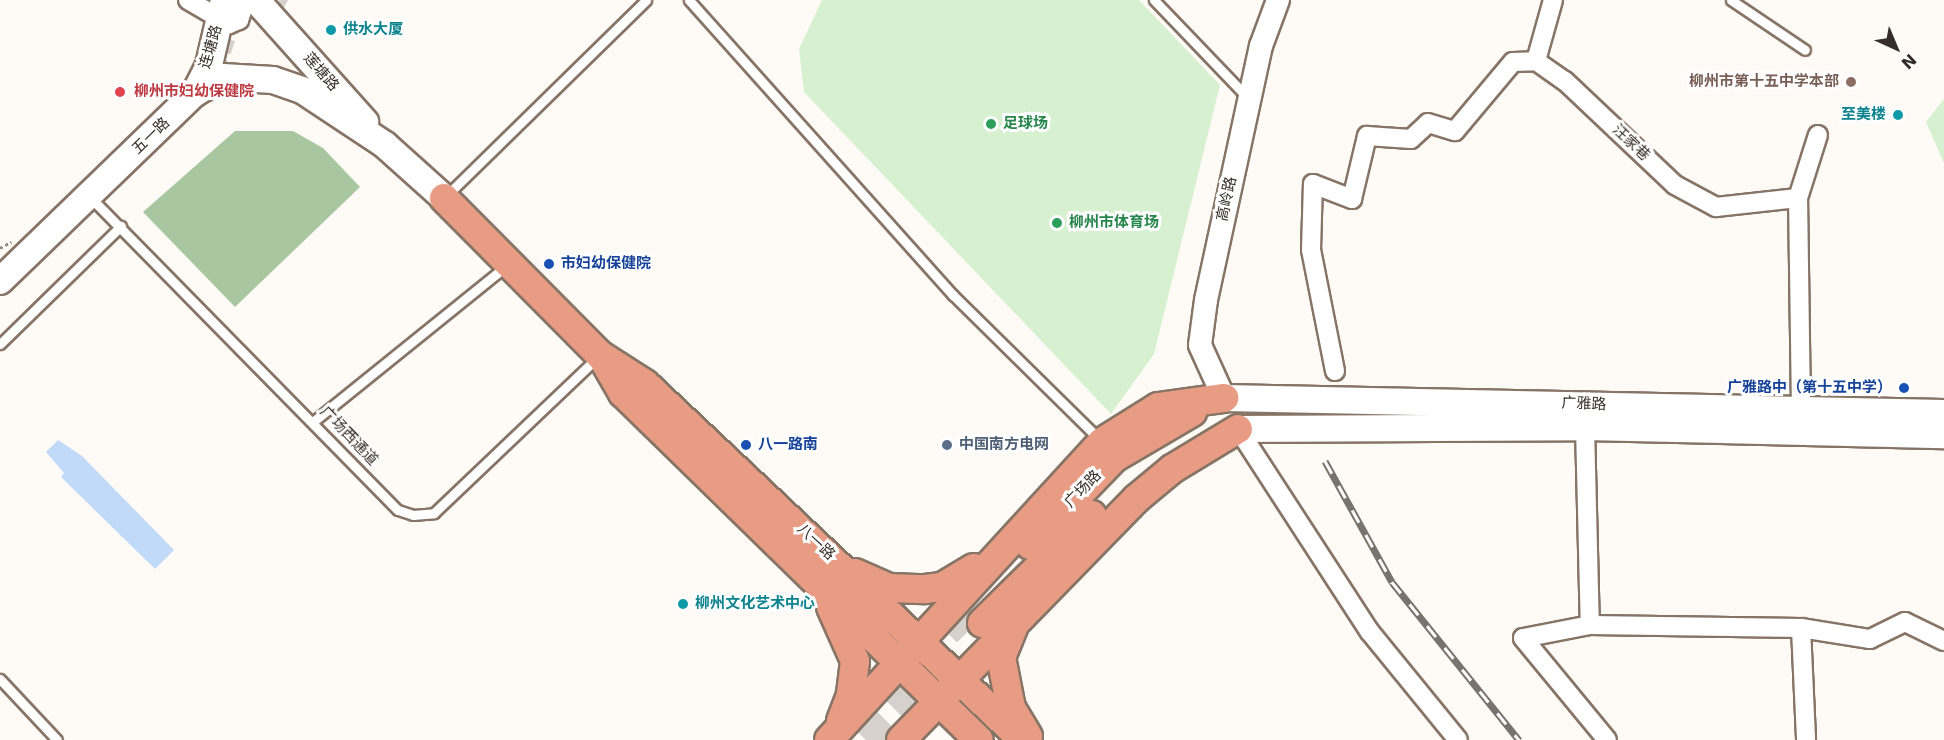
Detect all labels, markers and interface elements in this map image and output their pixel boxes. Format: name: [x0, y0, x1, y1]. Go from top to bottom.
north arrow: [1866, 18, 1926, 78]
place label: 供水大厦: [343, 21, 403, 39]
street label: 连塘路: [196, 23, 226, 71]
marker: 供水大厦: [324, 23, 338, 37]
street label: 莲塘路: [299, 49, 343, 95]
text: N: [1897, 50, 1920, 73]
place label: 柳州市第十五中学本部: [1689, 73, 1839, 91]
marker: 柳州市第十五中学本部: [1844, 75, 1858, 89]
marker: 柳州市妇幼保健院: [111, 83, 129, 101]
place label: 柳州市妇幼保健院: [134, 83, 254, 101]
place label: 至美楼: [1841, 106, 1886, 124]
marker: 至美楼: [1891, 108, 1905, 122]
street label: 五一路: [129, 114, 173, 158]
place label: 足球场: [1003, 115, 1048, 133]
marker: 足球场: [984, 117, 998, 131]
street label: 汪家巷: [1608, 121, 1654, 165]
street label: 高岭路: [1214, 175, 1240, 223]
place label: 柳州市体育场: [1069, 214, 1159, 232]
marker: 柳州市体育场: [1050, 216, 1064, 230]
place label: 市妇幼保健院: [561, 255, 651, 273]
marker: 市妇幼保健院: [542, 257, 556, 271]
place label: 广雅路中（第十五中学）: [1727, 379, 1892, 397]
marker: 广雅路中（第十五中学）: [1897, 381, 1911, 395]
street label: 广雅路: [1561, 394, 1607, 414]
street label: 广场西通道: [316, 403, 382, 469]
place label: 八一路南: [758, 436, 818, 454]
place label: 中国南方电网: [959, 436, 1049, 454]
marker: 八一路南: [739, 438, 753, 452]
marker: 中国南方电网: [940, 438, 954, 452]
street label: 广场路: [1061, 467, 1105, 511]
street label: 八一路: [793, 520, 839, 564]
place label: 柳州文化艺术中心: [695, 595, 815, 613]
marker: 柳州文化艺术中心: [676, 597, 690, 611]

